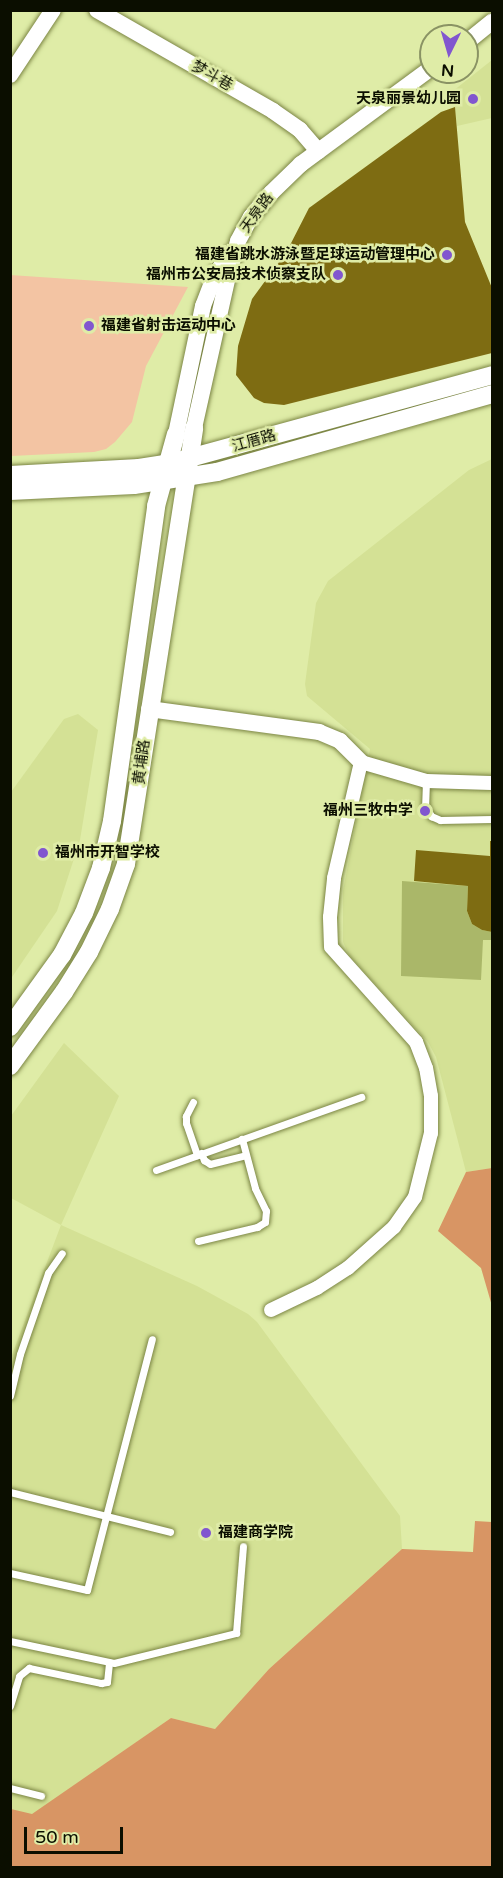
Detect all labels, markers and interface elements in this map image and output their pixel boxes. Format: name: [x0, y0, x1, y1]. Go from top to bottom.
north arrow: [419, 24, 479, 84]
street label: 梦斗巷: [188, 57, 236, 95]
text: N: [440, 59, 455, 80]
place label: 天泉丽景幼儿园: [356, 90, 461, 108]
marker: 天泉丽景幼儿园: [466, 92, 480, 106]
street label: 天泉路: [236, 190, 278, 236]
place label: 福建省跳水游泳暨足球运动管理中心: [195, 246, 435, 264]
marker: 福建省跳水游泳暨足球运动管理中心: [440, 248, 454, 262]
place label: 福州市公安局技术侦察支队: [146, 266, 326, 284]
marker: 福州市公安局技术侦察支队: [331, 268, 345, 282]
place label: 福建省射击运动中心: [101, 317, 236, 335]
marker: 福建省射击运动中心: [82, 319, 96, 333]
street label: 江厝路: [230, 426, 278, 456]
street label: 黄埔路: [130, 739, 154, 785]
place label: 福州三牧中学: [323, 802, 413, 820]
marker: 福州三牧中学: [418, 804, 432, 818]
place label: 福州市开智学校: [55, 844, 160, 862]
marker: 福州市开智学校: [36, 846, 50, 860]
place label: 福建商学院: [218, 1524, 293, 1542]
marker: 福建商学院: [199, 1526, 213, 1540]
scale bar: [27, 1815, 126, 1853]
text: 50 m: [35, 1826, 79, 1848]

